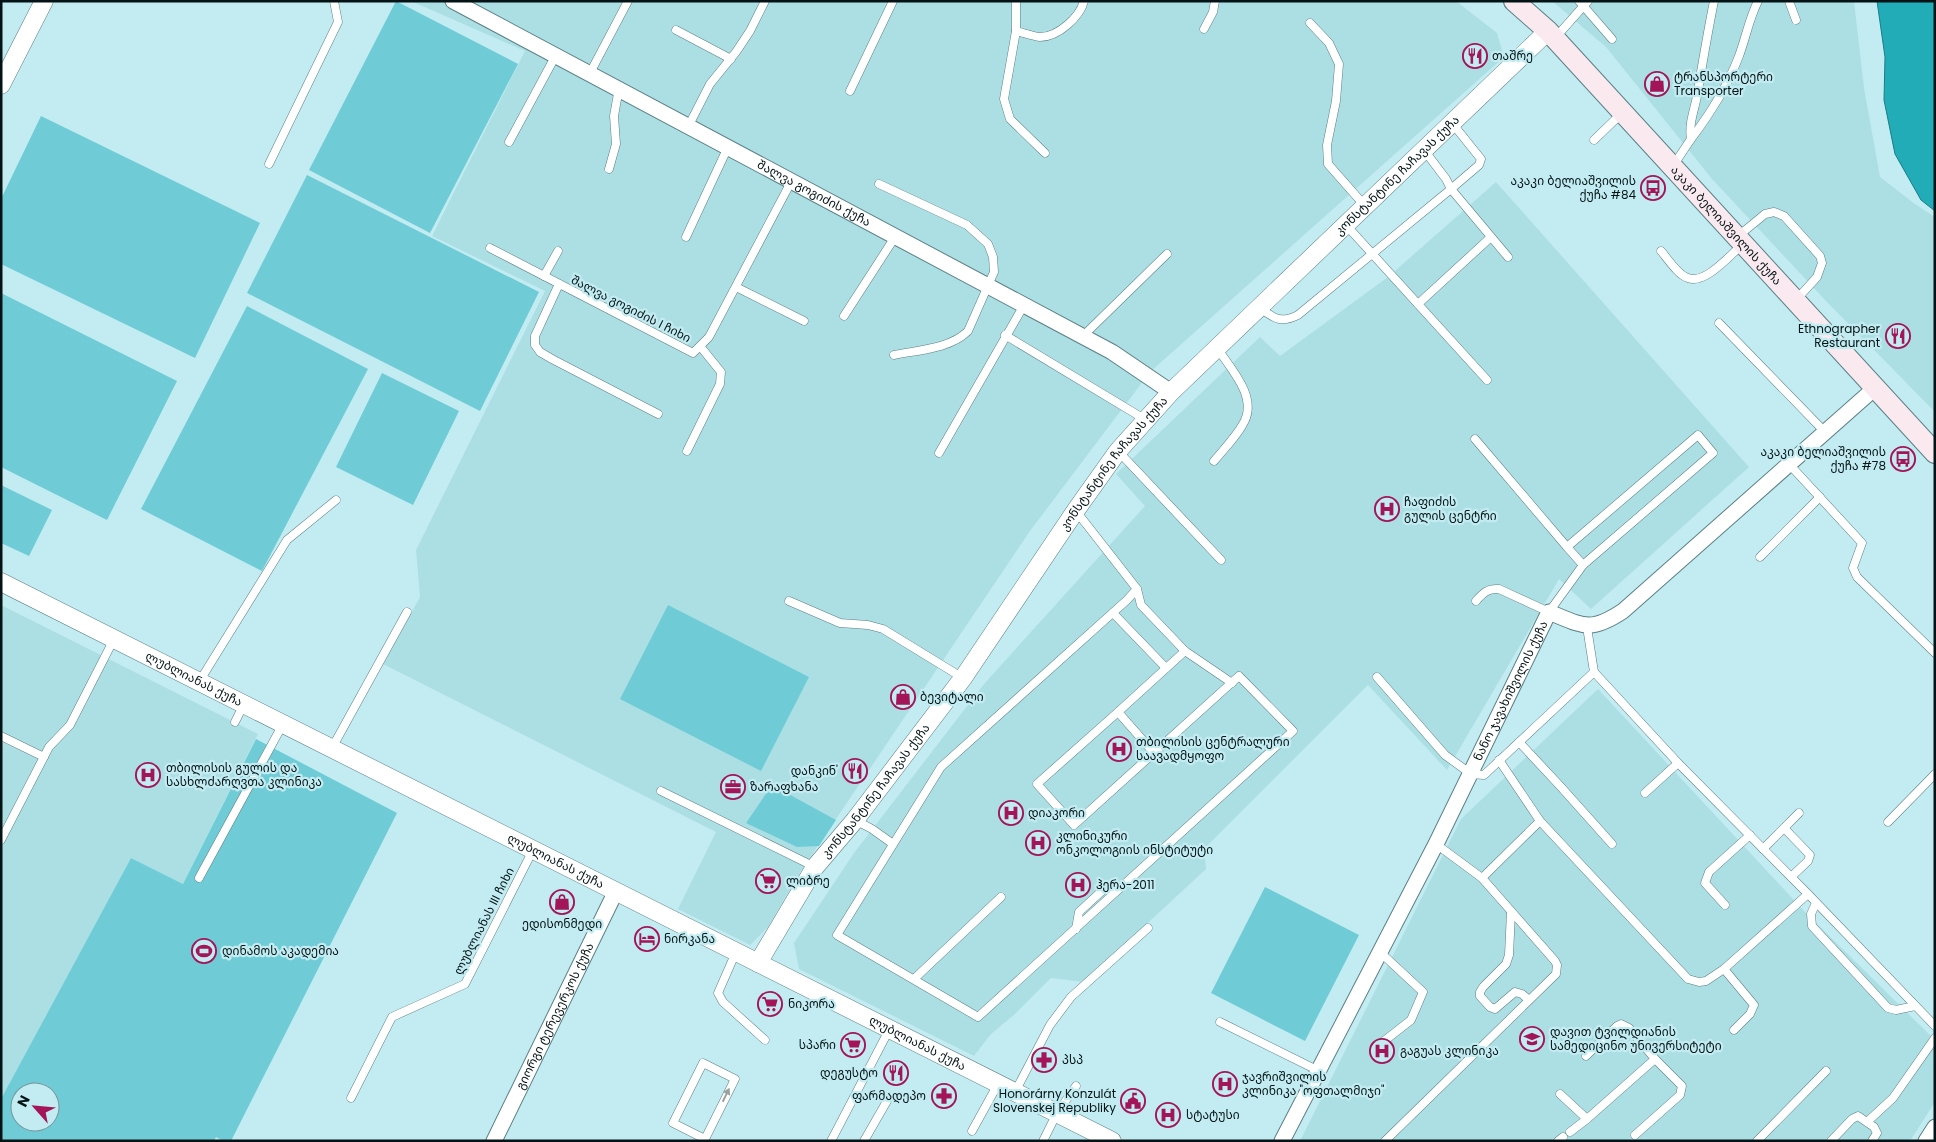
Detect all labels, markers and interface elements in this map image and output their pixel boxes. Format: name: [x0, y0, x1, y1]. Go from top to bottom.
restaurant icon: თაშრე: [1462, 43, 1488, 69]
place label: თაშრე: [1492, 47, 1533, 64]
place label: ტრანსპორტერი Transporter: [1674, 68, 1773, 99]
shop icon: ტრანსპორტერი Transporter: [1644, 71, 1670, 97]
street label: კონსტანტინე ჩაჩავას ქუჩა: [1331, 111, 1463, 239]
street label: შალვა გოგიძის ქუჩა: [754, 156, 874, 230]
street label: აკაკი ბელიაშვილის ქუჩა: [1667, 161, 1786, 289]
place label: აკაკი ბელიაშვილის ქუჩა #84: [1510, 172, 1636, 203]
bus stop icon: აკაკი ბელიაშვილის ქუჩა #84: [1640, 175, 1666, 201]
street label: შალვა გოგიძის I ჩიხი: [568, 271, 694, 346]
place label: Ethnographer Restaurant: [1798, 320, 1881, 351]
restaurant icon: Ethnographer Restaurant: [1885, 323, 1911, 349]
street label: კონსტანტინე ჩაჩავას ქუჩა: [1055, 392, 1171, 534]
place label: აკაკი ბელიაშვილის ქუჩა #78: [1760, 443, 1886, 474]
bus stop icon: აკაკი ბელიაშვილის ქუჩა #78: [1890, 446, 1916, 472]
place label: ჩაფიძის გულის ცენტრი: [1404, 493, 1497, 524]
hospital icon: ჩაფიძის გულის ცენტრი: [1374, 496, 1400, 522]
street label: ნანო ჯავახიშვილის ქუჩა: [1469, 618, 1552, 763]
street label: ლუბლიანას ქუჩა: [143, 647, 246, 710]
shop icon: ბევიტალი: [890, 684, 916, 710]
place label: ბევიტალი: [920, 688, 984, 705]
street label: კონსტანტინე ჩაჩავას ქუჩა: [817, 720, 933, 862]
place label: თბილისის ცენტრალური საავადმყოფო: [1136, 733, 1290, 764]
hospital icon: თბილისის ცენტრალური საავადმყოფო: [1106, 736, 1132, 762]
restaurant icon: დანკინ': [842, 758, 868, 784]
place label: თბილისის გულის და სასხლძარღვთა კლინიკა: [166, 759, 322, 790]
hospital icon: თბილისის გულის და სასხლძარღვთა კლინიკა: [135, 762, 161, 788]
place label: დანკინ': [791, 762, 838, 779]
office icon: ზარაფხანა: [720, 774, 746, 800]
place label: ზარაფხანა: [750, 778, 818, 795]
hospital icon: დიაკორი: [998, 800, 1024, 826]
place label: დიაკორი: [1028, 804, 1085, 821]
place label: კლინიკური ონკოლოგიის ინსტიტუტი: [1056, 827, 1213, 858]
street label: ლუბლიანას ქუჩა: [505, 829, 607, 892]
hospital icon: კლინიკური ონკოლოგიის ინსტიტუტი: [1025, 830, 1051, 856]
street label: ლუბლიანას III ჩიხი: [449, 864, 518, 977]
supermarket icon: ლიბრე: [755, 868, 781, 894]
place label: ლიბრე: [786, 872, 830, 889]
hospital icon: ჰერა-2011: [1065, 872, 1091, 898]
place label: ჰერა-2011: [1096, 876, 1155, 893]
shop icon: ედისონმედი: [549, 889, 575, 915]
place label: ედისონმედი: [522, 915, 602, 932]
hotel icon: ნირკანა: [634, 926, 660, 952]
place label: ნირკანა: [664, 930, 715, 947]
sports icon: დინამოს აკადემია: [191, 938, 217, 964]
street label: გიორგი ტერევერკოს ქუჩა: [511, 940, 598, 1092]
place label: დინამოს აკადემია: [222, 942, 339, 959]
supermarket icon: ნიკორა: [757, 991, 783, 1017]
place label: ნიკორა: [788, 995, 835, 1012]
street label: ლუბლიანას ქუჩა: [866, 1011, 969, 1074]
place label: დავით ტვილდიანის სამედიცინო უნივერსიტეტი: [1550, 1023, 1722, 1054]
school or university icon: დავით ტვილდიანის სამედიცინო უნივერსიტეტი: [1519, 1026, 1545, 1052]
supermarket icon: სპარი: [840, 1032, 866, 1058]
place label: სპარი: [799, 1036, 836, 1053]
hospital icon: გაგუას კლინიკა: [1369, 1038, 1395, 1064]
place label: გაგუას კლინიკა: [1400, 1042, 1499, 1059]
pharmacy icon: პსპ: [1031, 1047, 1057, 1073]
place label: პსპ: [1062, 1051, 1083, 1068]
restaurant icon: დეგუსტო: [883, 1060, 909, 1086]
place label: დეგუსტო: [820, 1064, 878, 1081]
place label: ჯავრიშვილის კლინიკა "ოფთალმიჯი": [1242, 1068, 1385, 1099]
hospital icon: ჯავრიშვილის კლინიკა "ოფთალმიჯი": [1212, 1071, 1238, 1097]
north arrow: [10, 1082, 60, 1132]
pharmacy icon: ფარმადეპო: [931, 1083, 957, 1109]
place label: Honorárny Konzulát Slovenskej Republiky: [993, 1085, 1116, 1116]
place label: ფარმადეპო: [852, 1087, 926, 1104]
one-way arrow: [722, 1088, 730, 1103]
public building icon: Honorárny Konzulát Slovenskej Republiky: [1120, 1088, 1146, 1114]
text: N: [12, 1092, 35, 1110]
hospital icon: სტატუსი: [1155, 1102, 1181, 1128]
place label: სტატუსი: [1186, 1106, 1240, 1123]

